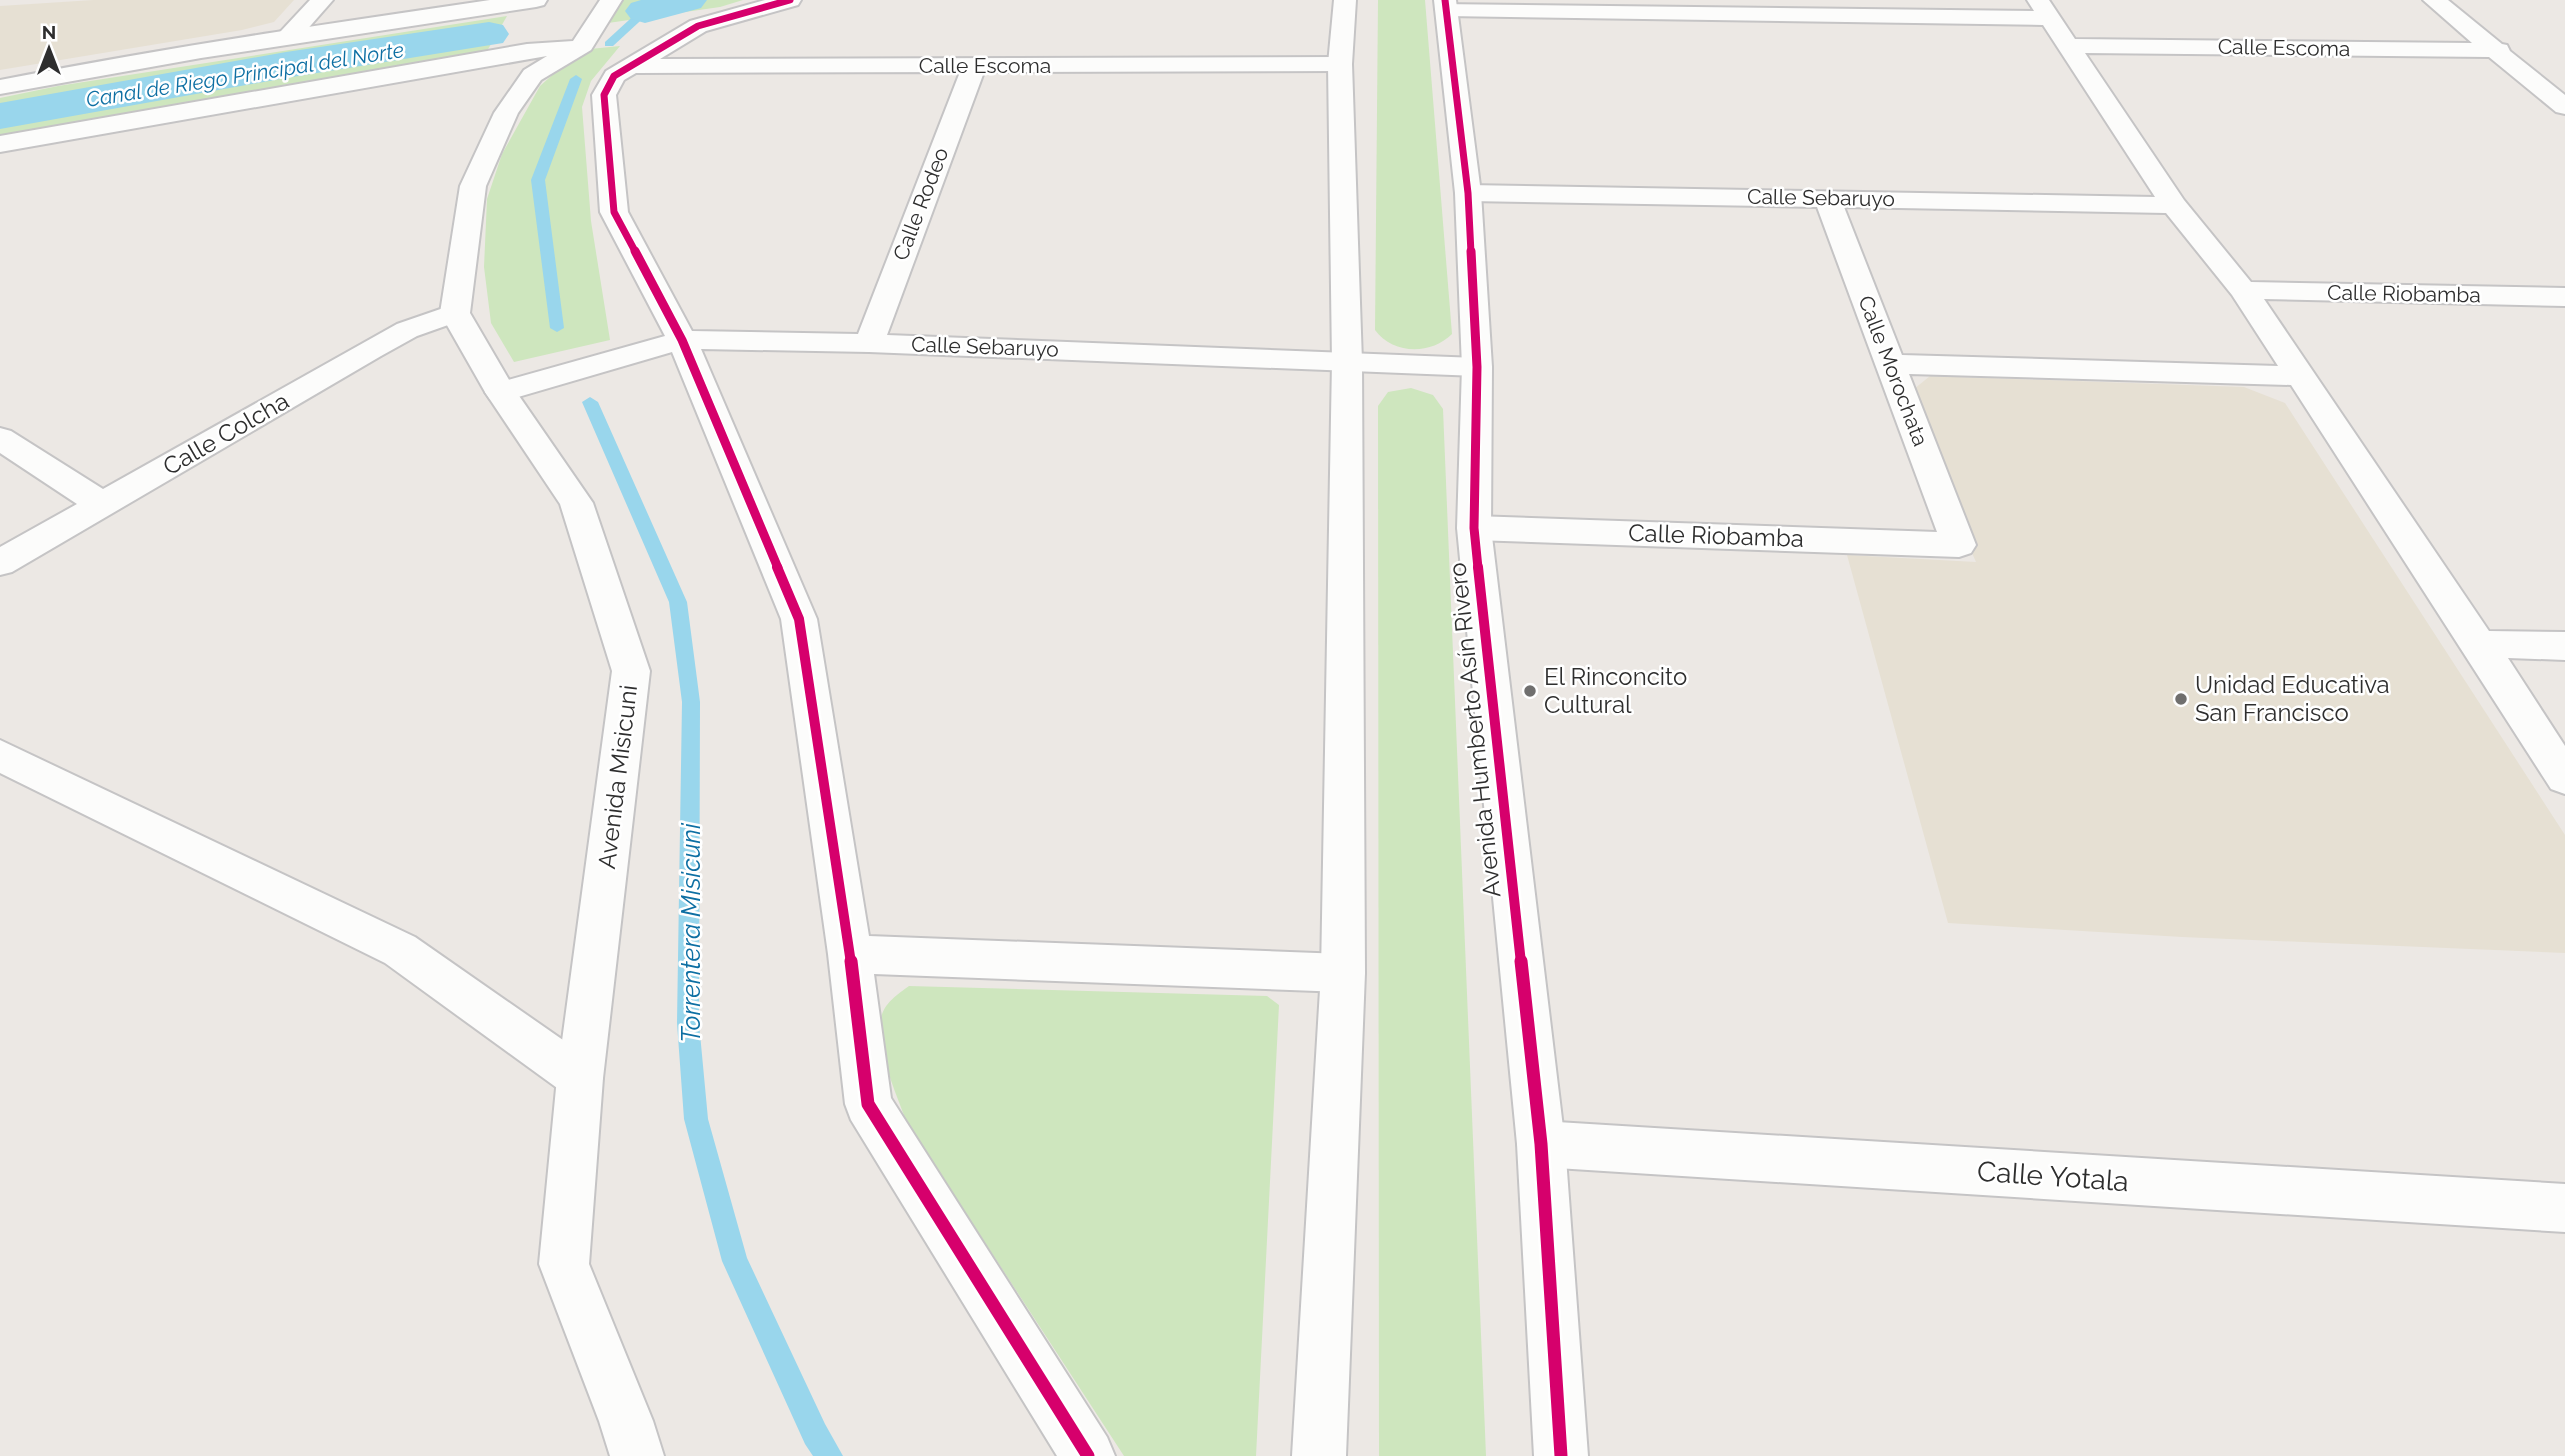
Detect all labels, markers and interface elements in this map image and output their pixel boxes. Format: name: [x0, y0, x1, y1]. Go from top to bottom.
north arrow: [14, 14, 84, 84]
text: N: [42, 21, 56, 43]
street label: Calle Escoma: [2218, 34, 2350, 61]
water label: Canal de Riego Principal del Norte: [84, 37, 406, 112]
street label: Calle Escoma: [919, 53, 1051, 78]
street label: Calle Rodeo: [888, 144, 953, 264]
street label: Calle Sebaruyo: [1747, 184, 1895, 211]
street label: Calle Riobamba: [2327, 280, 2481, 307]
street label: Calle Morochata: [1853, 292, 1934, 449]
street label: Calle Sebaruyo: [911, 331, 1059, 362]
street label: Calle Colcha: [158, 386, 294, 481]
street label: Calle Riobamba: [1628, 518, 1804, 553]
street label: Avenida Humberto Asín Rivero: [1442, 561, 1507, 899]
place label: El Rinconcito Cultural: [1544, 662, 1687, 719]
place label: Unidad Educativa San Francisco: [2195, 670, 2390, 727]
street label: Avenida Misicuni: [592, 683, 643, 871]
marker: El Rinconcito Cultural: [1522, 683, 1538, 699]
marker: Unidad Educativa San Francisco: [2173, 691, 2189, 707]
water label: Torrentera Misicuni: [676, 822, 706, 1043]
street label: Calle Yotala: [1976, 1155, 2130, 1198]

